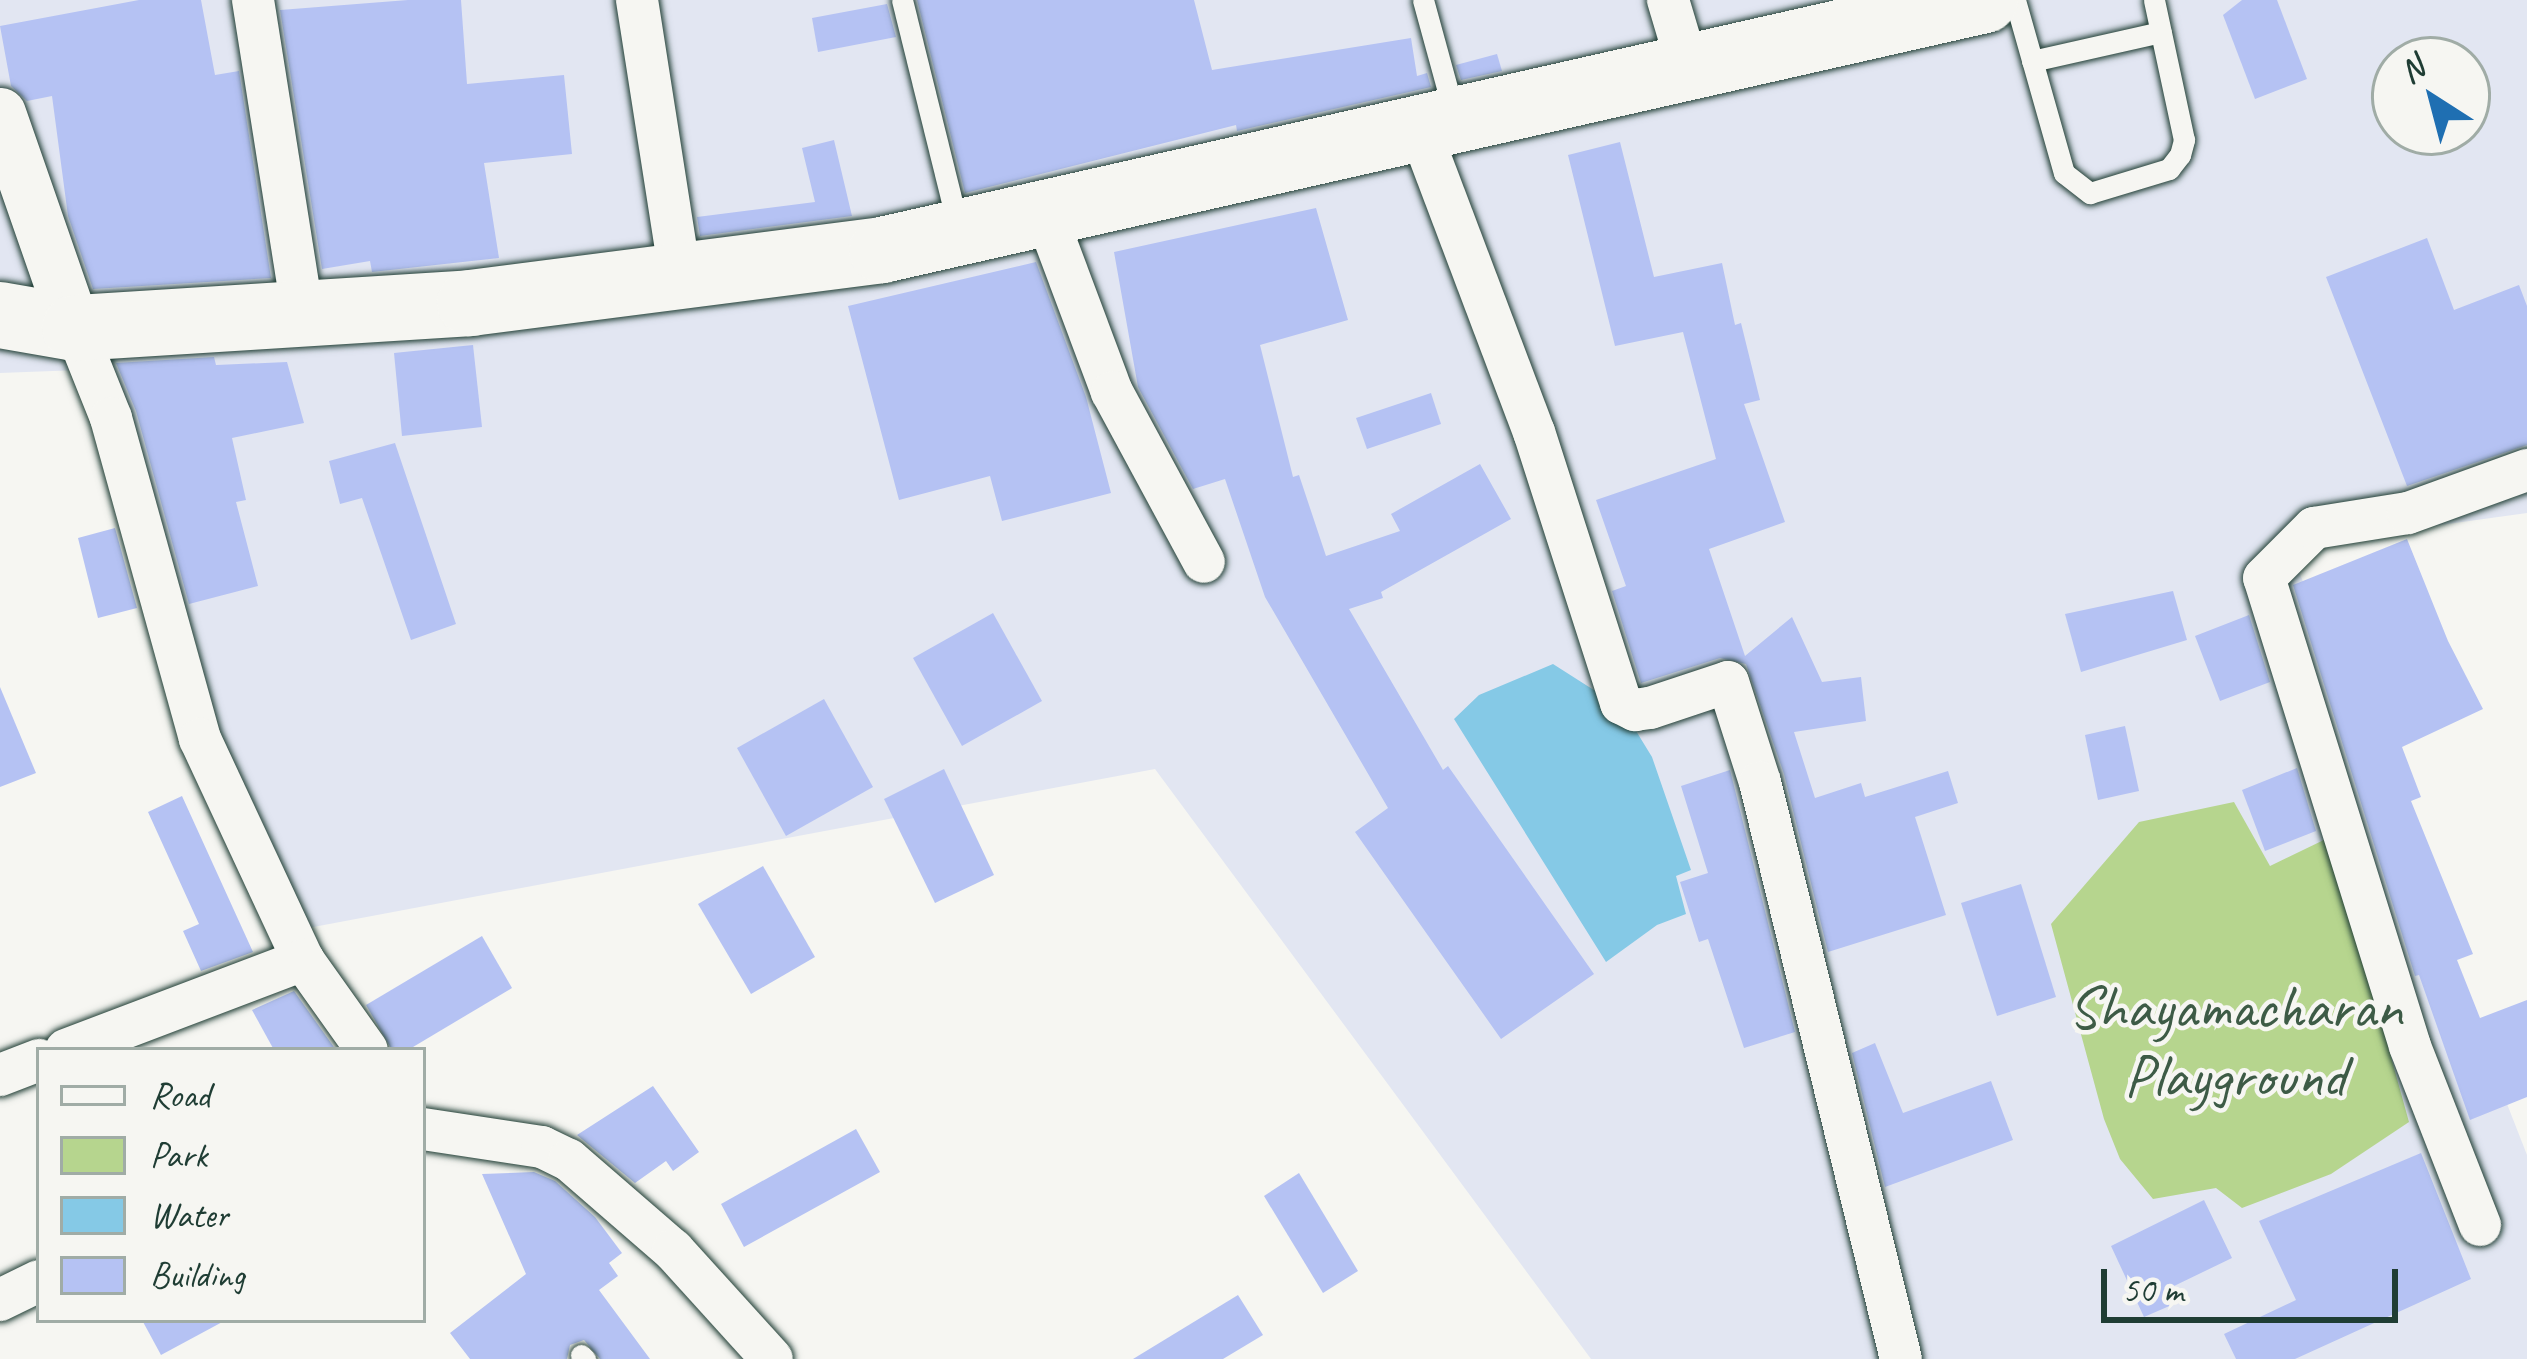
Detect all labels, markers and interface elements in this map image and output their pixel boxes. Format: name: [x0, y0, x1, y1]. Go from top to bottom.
north arrow: [2371, 36, 2491, 156]
text: N: [2391, 46, 2432, 92]
park label: Shayamacharan Playground: [2068, 971, 2402, 1112]
legend: [36, 1047, 426, 1323]
text: Road: [150, 1072, 210, 1118]
text: Park: [150, 1132, 207, 1178]
text: Water: [150, 1192, 228, 1238]
scale bar: [2107, 1245, 2404, 1319]
text: Building: [150, 1252, 245, 1298]
text: 50 m: [2122, 1267, 2183, 1313]

